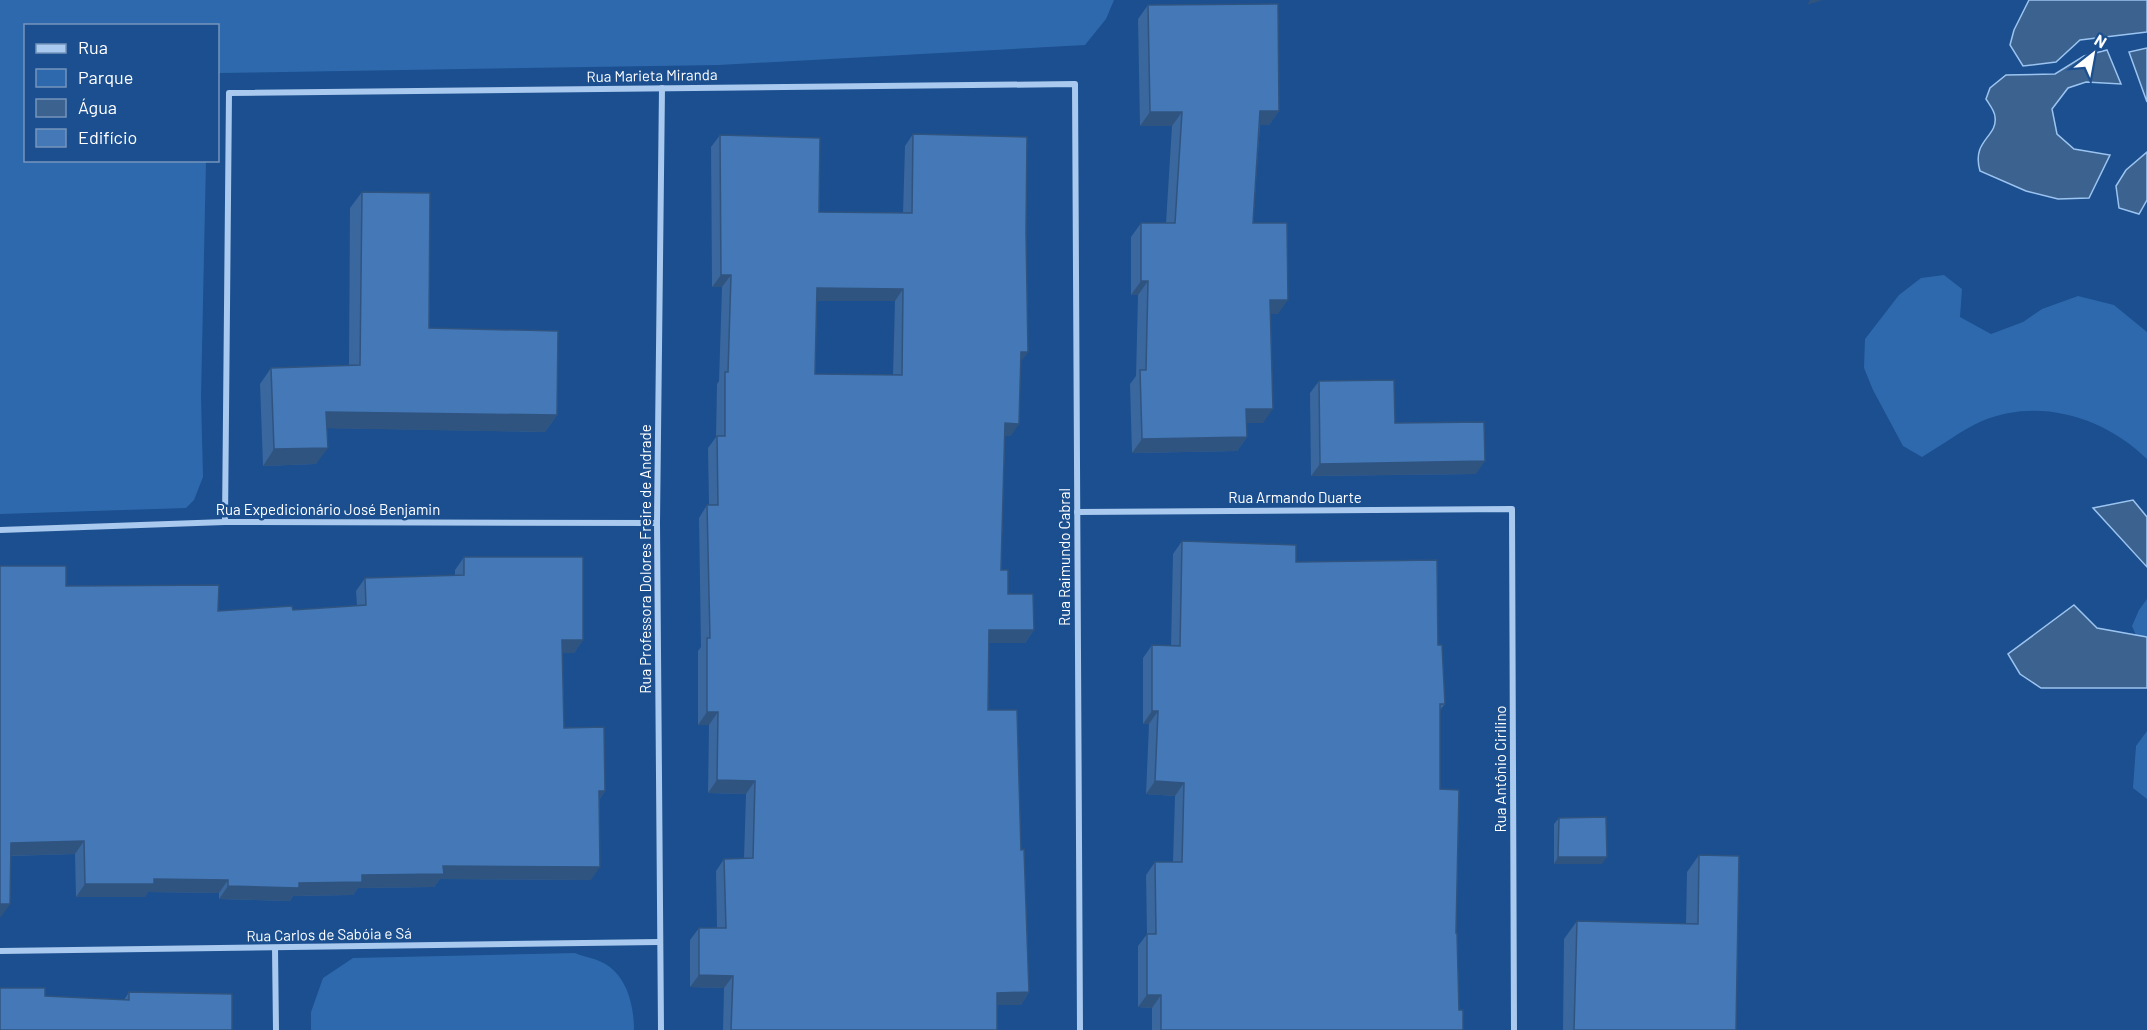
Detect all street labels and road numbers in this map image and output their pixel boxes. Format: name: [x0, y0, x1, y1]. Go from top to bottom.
street label: Rua Marieta Miranda: [586, 65, 718, 85]
street label: Rua Professora Dolores Freire de Andrade: [636, 424, 654, 694]
street label: Rua Raimundo Cabral: [1055, 488, 1073, 626]
street label: Rua Armando Duarte: [1228, 488, 1362, 506]
street label: Rua Expedicionário José Benjamin: [216, 500, 440, 518]
street label: Rua Antônio Cirilino: [1491, 705, 1509, 833]
street label: Rua Carlos de Sabóia e Sá: [246, 924, 412, 944]

